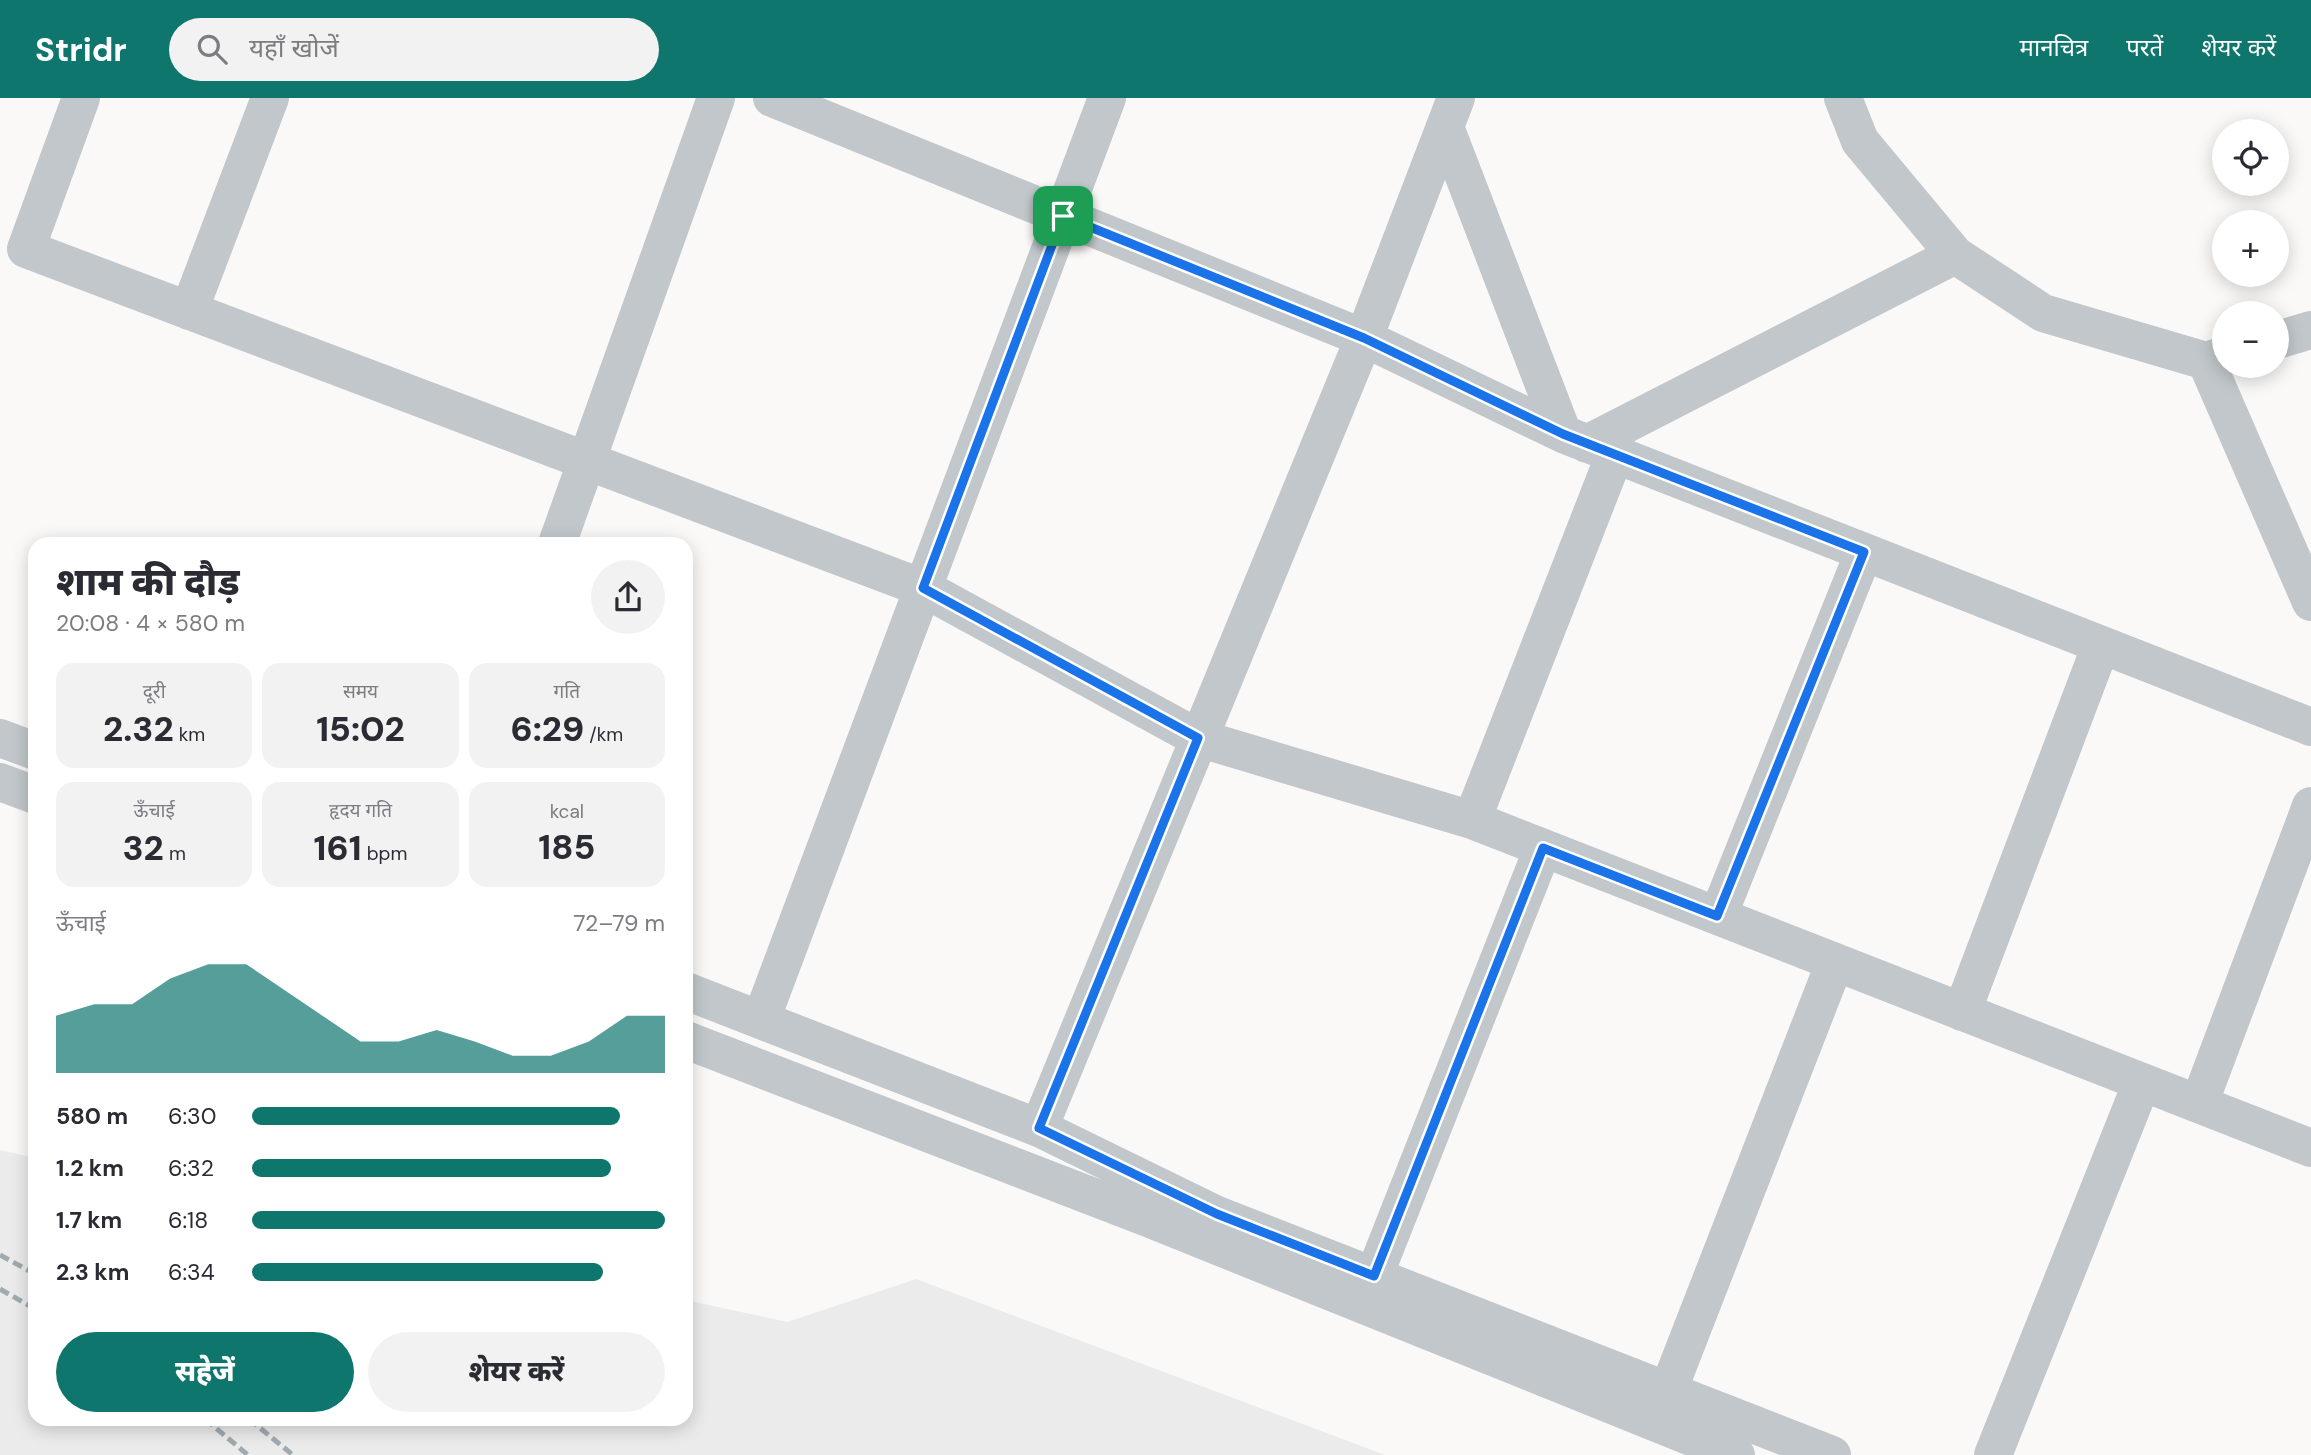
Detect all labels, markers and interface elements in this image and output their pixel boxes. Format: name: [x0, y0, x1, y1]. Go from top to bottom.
search box: [169, 18, 659, 81]
text: Stridr: [35, 28, 127, 71]
icon: search: [193, 30, 231, 68]
text: यहाँ खोजें: [249, 31, 339, 65]
text: मानचित्र: [2020, 32, 2088, 63]
text: परतें: [2126, 32, 2163, 63]
text: शेयर करें: [2201, 32, 2276, 63]
map controls: [2212, 119, 2289, 378]
button: locate: [2212, 119, 2289, 196]
pin: [1033, 186, 1093, 246]
icon: arrive: [1044, 197, 1082, 235]
button: +: [2212, 210, 2289, 287]
button: −: [2212, 301, 2289, 378]
text: शाम की दौड़: [56, 557, 239, 607]
button: share: [591, 560, 665, 634]
text: 20:08 · 4 × 580 m: [56, 608, 245, 638]
text: दूरी: [143, 679, 166, 704]
text: समय: [343, 679, 378, 704]
text: गति: [554, 679, 580, 704]
text: 2.32: [103, 706, 174, 752]
text: 15:02: [316, 706, 405, 752]
text: 6:29: [510, 706, 584, 752]
text: km: [174, 722, 205, 747]
text: /km: [584, 722, 623, 747]
text: ऊँचाई: [134, 798, 175, 823]
text: हृदय गति: [329, 798, 392, 823]
text: kcal: [550, 799, 584, 824]
text: 185: [538, 824, 595, 870]
text: 32: [122, 825, 164, 871]
text: 161: [314, 825, 362, 871]
text: m: [164, 841, 186, 866]
text: bpm: [362, 841, 407, 866]
text: ऊँचाई: [56, 908, 106, 938]
text: 72–79 m: [573, 908, 665, 938]
text: 580 m: [56, 1101, 128, 1131]
text: 6:30: [168, 1101, 216, 1131]
text: 1.2 km: [56, 1153, 124, 1183]
text: 6:32: [168, 1153, 214, 1183]
text: 1.7 km: [56, 1205, 122, 1235]
text: 6:18: [168, 1205, 208, 1235]
text: 2.3 km: [56, 1257, 129, 1287]
text: 6:34: [168, 1257, 215, 1287]
button: सहेजें: [56, 1332, 354, 1412]
button: शेयर करें: [368, 1332, 665, 1412]

